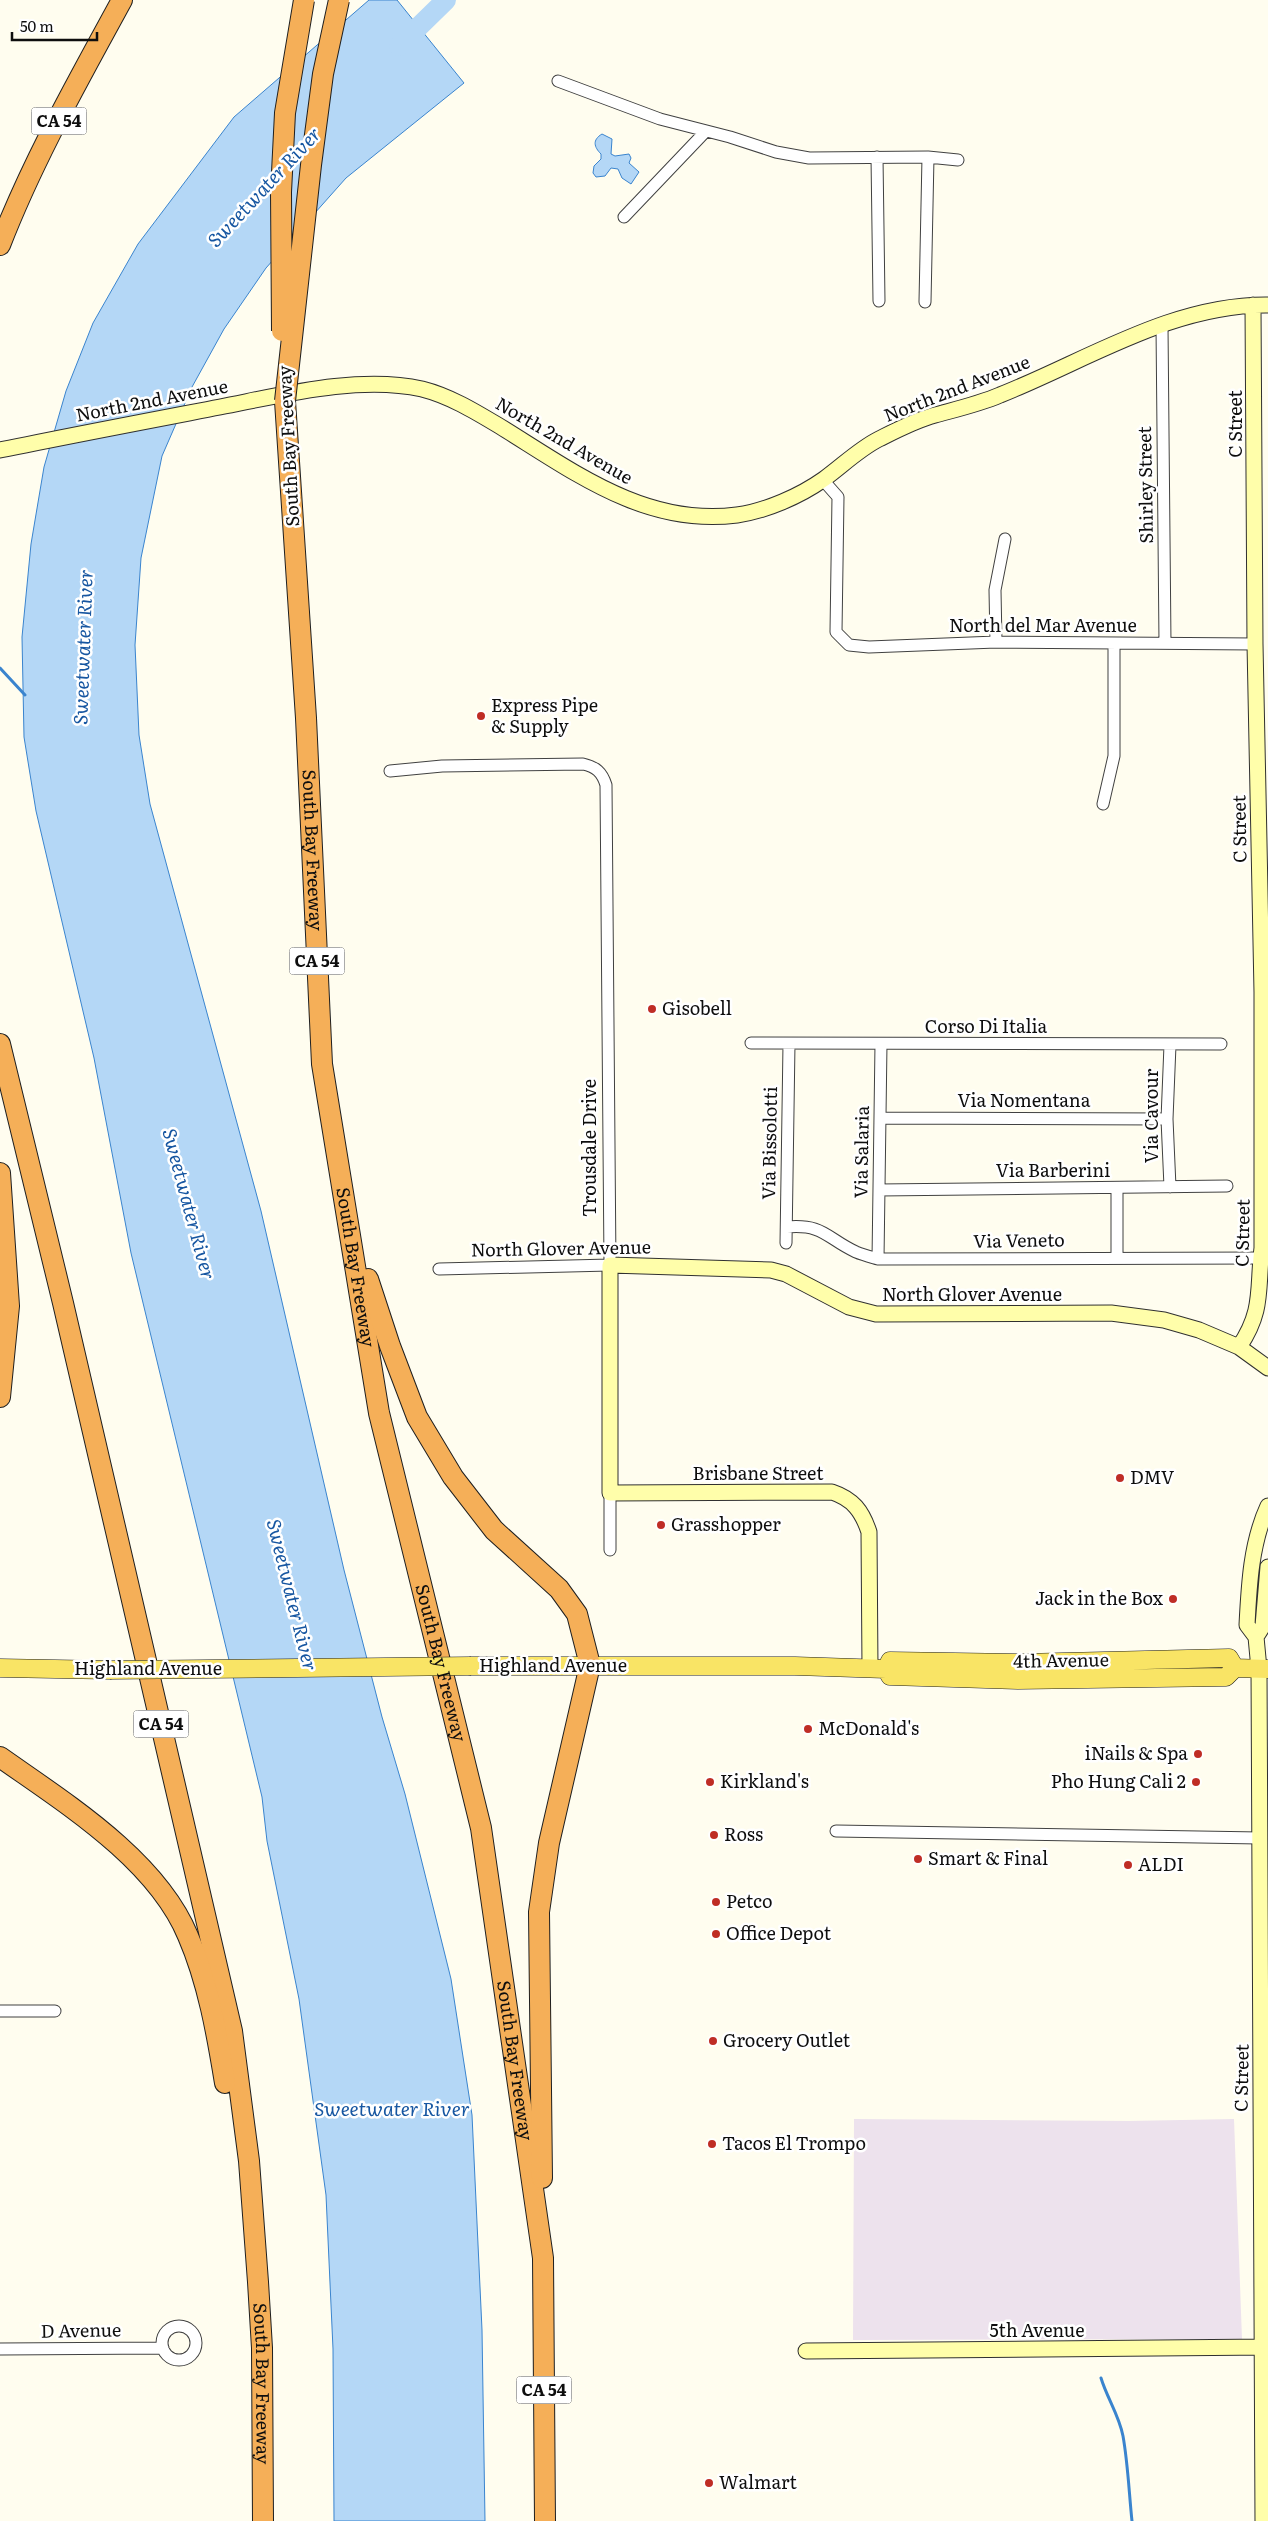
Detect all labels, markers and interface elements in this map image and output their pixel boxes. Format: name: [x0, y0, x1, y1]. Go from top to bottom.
scale bar: [12, 10, 98, 42]
text: 50 m: [20, 14, 54, 37]
road number: CA 54: [32, 108, 86, 134]
water label: Sweetwater River: [200, 120, 327, 253]
street label: North 2nd Avenue: [879, 347, 1033, 428]
street label: South Bay Freeway: [270, 364, 305, 527]
street label: North 2nd Avenue: [73, 372, 230, 428]
street label: North 2nd Avenue: [491, 389, 638, 490]
street label: C Street: [1221, 389, 1248, 458]
street label: Shirley Street: [1130, 425, 1159, 544]
water label: Sweetwater River: [65, 569, 99, 725]
street label: North del Mar Avenue: [949, 611, 1137, 638]
place label: Express Pipe & Supply: [491, 691, 598, 739]
marker: Express Pipe & Supply: [475, 710, 487, 722]
street label: South Bay Freeway: [296, 769, 331, 932]
street label: C Street: [1224, 794, 1253, 863]
road number: CA 54: [290, 948, 344, 974]
place label: Gisobell: [662, 994, 732, 1021]
marker: Gisobell: [646, 1003, 658, 1015]
street label: Corso Di Italia: [925, 1012, 1048, 1039]
street label: Via Cavour: [1137, 1068, 1164, 1163]
street label: Trousdale Drive: [575, 1079, 602, 1217]
street label: Via Bissolotti: [754, 1086, 783, 1200]
street label: Via Nomentana: [958, 1086, 1091, 1113]
street label: Via Salaria: [846, 1105, 875, 1198]
water label: Sweetwater River: [156, 1125, 224, 1283]
street label: Via Barberini: [996, 1156, 1110, 1183]
street label: South Bay Freeway: [330, 1185, 383, 1349]
street label: C Street: [1227, 1198, 1256, 1267]
street label: Via Veneto: [973, 1225, 1065, 1254]
street label: North Glover Avenue: [471, 1232, 651, 1263]
street label: North Glover Avenue: [882, 1280, 1062, 1307]
street label: Brisbane Street: [693, 1459, 824, 1486]
place label: DMV: [1130, 1463, 1174, 1490]
marker: DMV: [1114, 1472, 1126, 1484]
place label: Grasshopper: [671, 1510, 781, 1537]
water label: Sweetwater River: [261, 1516, 325, 1674]
marker: Grasshopper: [655, 1519, 667, 1531]
street label: South Bay Freeway: [409, 1581, 474, 1745]
place label: Jack in the Box: [1035, 1584, 1164, 1611]
marker: Jack in the Box: [1167, 1593, 1179, 1605]
street label: 4th Avenue: [1013, 1645, 1109, 1674]
street label: Highland Avenue: [479, 1651, 627, 1678]
street label: Highland Avenue: [74, 1654, 222, 1681]
road number: CA 54: [134, 1710, 188, 1738]
place label: McDonald's: [818, 1714, 919, 1741]
marker: McDonald's: [802, 1723, 814, 1735]
place label: iNails & Spa: [1085, 1739, 1188, 1766]
marker: iNails & Spa: [1192, 1748, 1204, 1760]
place label: Kirkland's: [720, 1767, 809, 1794]
place label: Pho Hung Cali 2: [1051, 1767, 1186, 1794]
marker: Kirkland's: [704, 1776, 716, 1788]
marker: Pho Hung Cali 2: [1190, 1776, 1202, 1788]
place label: Ross: [724, 1820, 763, 1847]
marker: Ross: [708, 1829, 720, 1841]
place label: Smart & Final: [928, 1844, 1048, 1871]
place label: ALDI: [1138, 1850, 1184, 1877]
marker: Smart & Final: [912, 1853, 924, 1865]
marker: ALDI: [1122, 1859, 1134, 1871]
place label: Petco: [726, 1887, 773, 1914]
marker: Petco: [710, 1896, 722, 1908]
place label: Office Depot: [726, 1919, 832, 1946]
marker: Office Depot: [710, 1928, 722, 1940]
street label: South Bay Freeway: [491, 1978, 541, 2143]
place label: Grocery Outlet: [723, 2026, 851, 2053]
marker: Grocery Outlet: [707, 2035, 719, 2047]
street label: C Street: [1226, 2043, 1255, 2112]
water label: Sweetwater River: [314, 2094, 470, 2122]
place label: Tacos El Trompo: [722, 2129, 866, 2156]
marker: Tacos El Trompo: [706, 2138, 718, 2150]
street label: South Bay Freeway: [247, 2302, 278, 2465]
street label: D Avenue: [40, 2315, 121, 2344]
street label: 5th Avenue: [989, 2316, 1085, 2343]
road number: CA 54: [516, 2376, 572, 2404]
place label: Walmart: [719, 2468, 798, 2495]
marker: Walmart: [703, 2477, 715, 2489]

